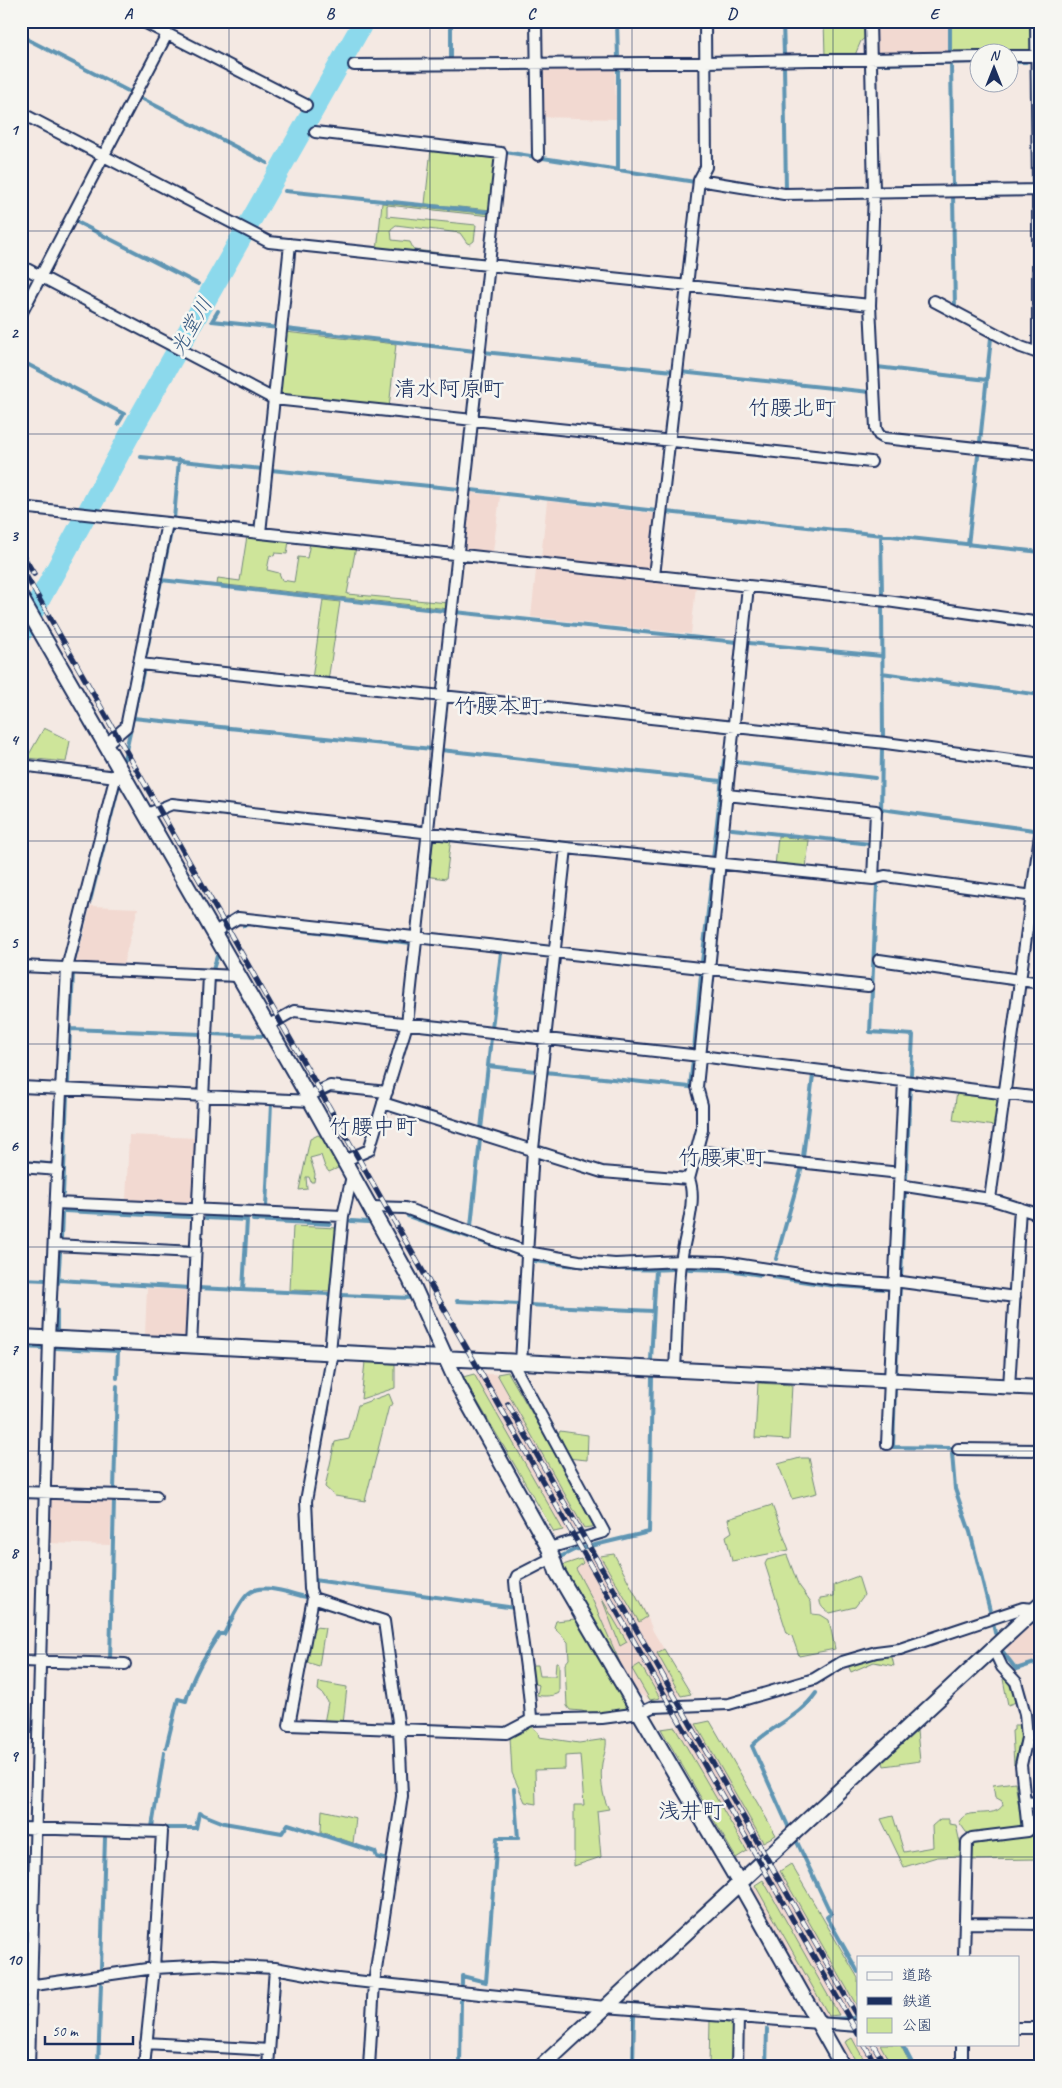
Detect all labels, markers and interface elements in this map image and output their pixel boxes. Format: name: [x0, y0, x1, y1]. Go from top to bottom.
text: A: [124, 4, 134, 24]
text: B: [326, 4, 336, 24]
text: C: [527, 4, 537, 24]
text: D: [727, 4, 738, 24]
text: E: [930, 4, 941, 24]
north arrow: [970, 42, 1020, 92]
text: N: [990, 47, 1001, 64]
text: 1: [10, 120, 19, 140]
water label: 光堂川: [164, 292, 218, 360]
text: 2: [10, 323, 19, 343]
district label: 清水阿原町: [394, 375, 504, 403]
district label: 竹腰北町: [748, 394, 836, 422]
text: 3: [10, 526, 19, 546]
district label: 竹腰本町: [454, 692, 542, 720]
text: 4: [10, 730, 19, 750]
text: 5: [11, 933, 20, 953]
district label: 竹腰中町: [329, 1113, 417, 1141]
text: 6: [10, 1136, 19, 1156]
district label: 竹腰東町: [678, 1144, 766, 1172]
text: 7: [10, 1340, 19, 1360]
text: 8: [10, 1543, 19, 1563]
text: 9: [10, 1746, 19, 1766]
district label: 浅井町: [658, 1797, 724, 1825]
text: 10: [7, 1950, 23, 1970]
legend: [857, 1956, 1020, 2046]
text: 道路: [902, 1966, 932, 1985]
text: 鉄道: [902, 1992, 932, 2011]
scale bar: [45, 2013, 132, 2045]
text: 公園: [902, 2016, 932, 2035]
text: 50 m: [52, 2022, 79, 2041]

